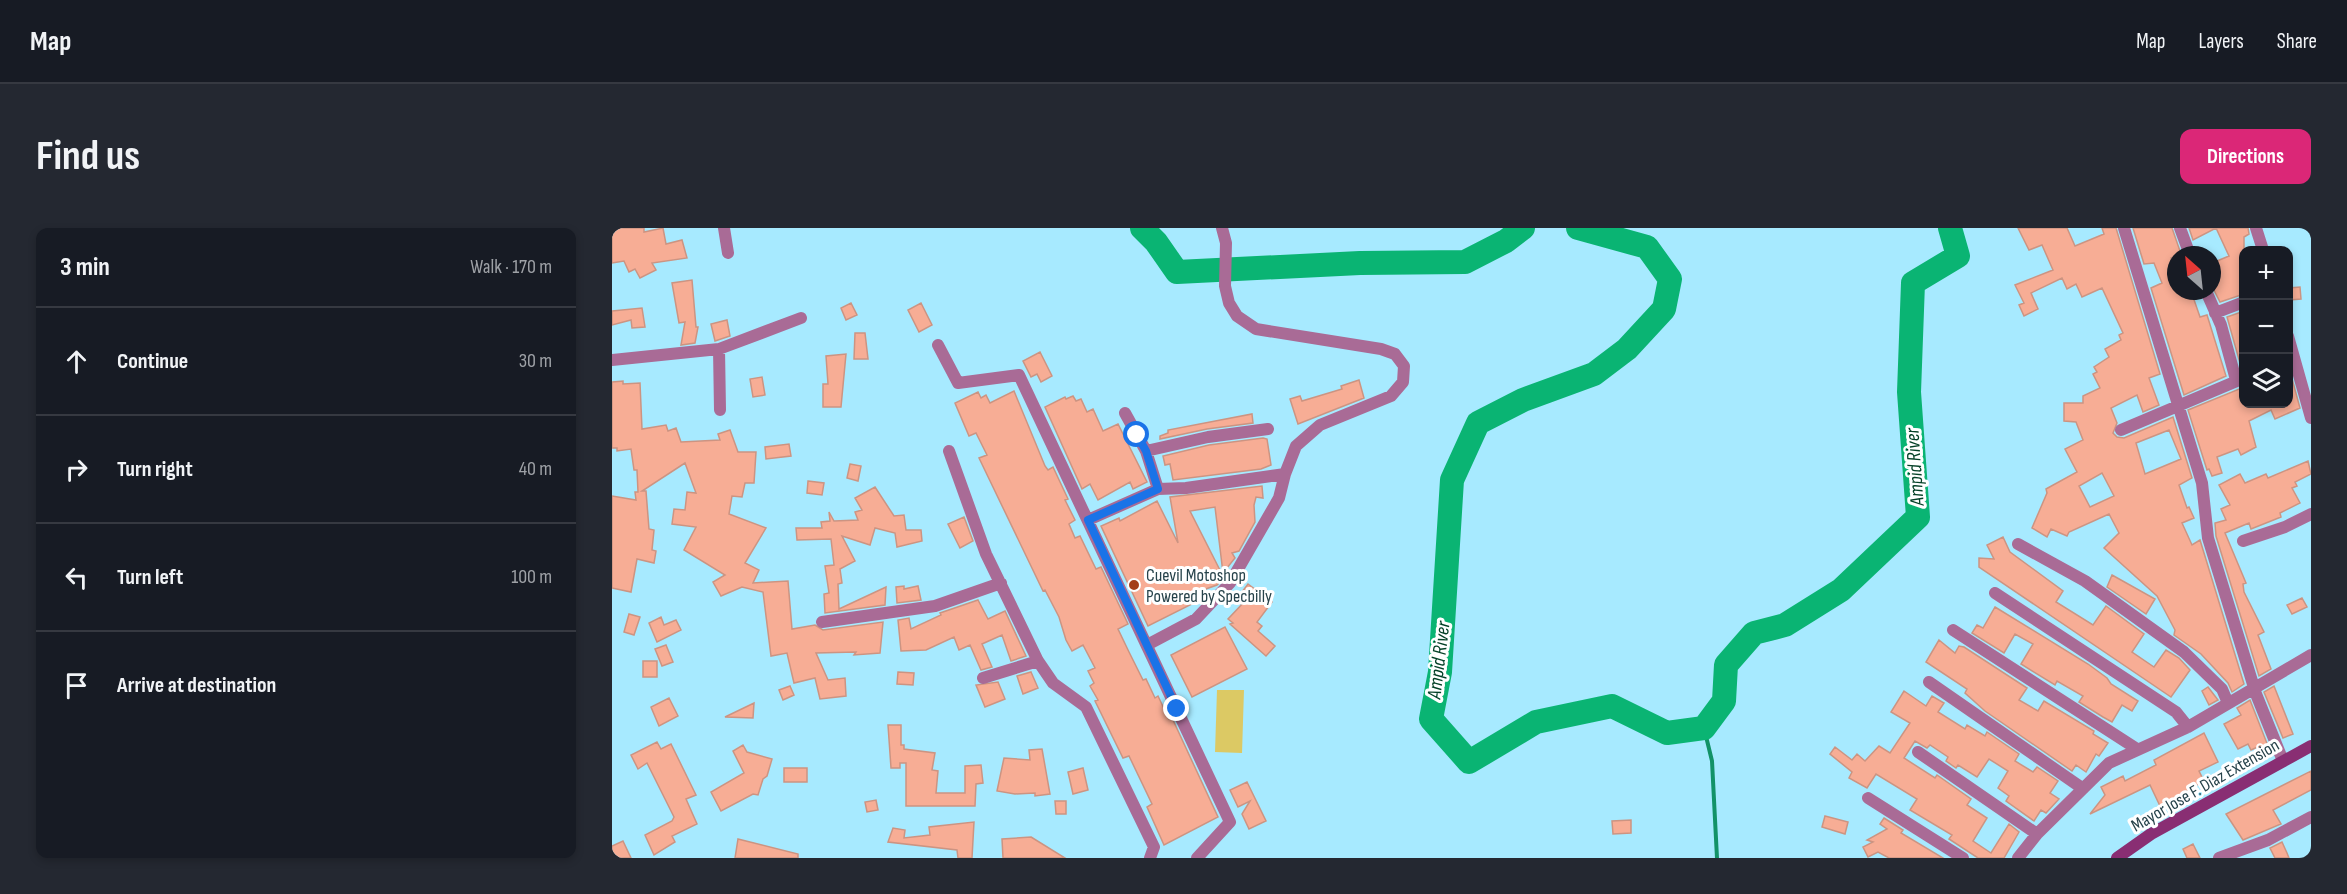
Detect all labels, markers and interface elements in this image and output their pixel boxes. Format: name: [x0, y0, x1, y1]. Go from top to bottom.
text: Map: [30, 25, 71, 58]
text: Map: [2136, 29, 2165, 54]
text: Layers: [2198, 29, 2244, 54]
text: Share: [2277, 29, 2317, 54]
button: Directions: [2180, 129, 2311, 184]
text: Find us: [36, 131, 140, 182]
north arrow: [2167, 246, 2221, 300]
map controls: [2239, 246, 2293, 408]
button: +: [2239, 246, 2293, 300]
text: 3 min: [60, 252, 110, 283]
text: Walk · 170 m: [470, 255, 552, 279]
button: −: [2239, 300, 2293, 354]
icon: ahead: [60, 345, 93, 378]
text: Continue: [117, 348, 188, 375]
text: 30 m: [519, 349, 552, 373]
button: layers: [2239, 354, 2293, 408]
route start: [1123, 421, 1149, 447]
water label: Ampid River: [1900, 426, 1930, 508]
icon: right: [60, 453, 93, 486]
text: Turn right: [117, 456, 193, 483]
text: 40 m: [519, 457, 552, 481]
icon: left: [60, 561, 93, 594]
text: Turn left: [117, 564, 183, 591]
text: 100 m: [511, 565, 552, 589]
place label: Cuevil Motoshop Powered by Specbilly: [1146, 565, 1272, 607]
marker: Cuevil Motoshop Powered by Specbilly: [1127, 578, 1141, 592]
water label: Ampid River: [1422, 619, 1456, 701]
icon: arrive: [60, 669, 93, 702]
text: Arrive at destination: [117, 672, 276, 699]
route end: [1163, 695, 1189, 721]
street label: Mayor Jose F. Diaz Extension: [2128, 735, 2283, 836]

